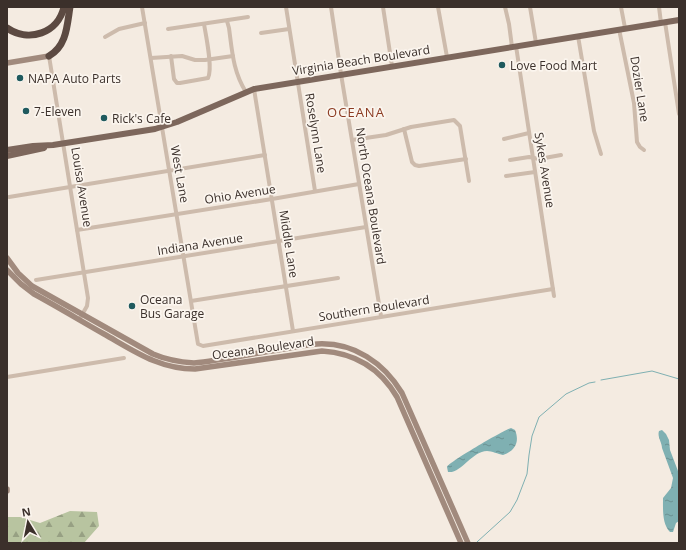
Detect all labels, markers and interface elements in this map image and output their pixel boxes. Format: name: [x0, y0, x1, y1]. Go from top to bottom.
street label: Virginia Beach Boulevard: [291, 41, 431, 79]
street label: Dozier Lane: [626, 55, 654, 123]
place label: Love Food Mart: [510, 57, 597, 74]
marker: Love Food Mart: [497, 60, 507, 70]
place label: NAPA Auto Parts: [28, 70, 121, 87]
marker: NAPA Auto Parts: [15, 73, 25, 83]
street label: Roselynn Lane: [301, 92, 331, 175]
place label: 7-Eleven: [34, 103, 81, 120]
district label: OCEANA: [327, 103, 385, 121]
marker: 7-Eleven: [21, 106, 31, 116]
place label: Rick's Cafe: [112, 110, 171, 127]
marker: Rick's Cafe: [99, 113, 109, 123]
street label: North Oceana Boulevard: [352, 126, 390, 266]
street label: Sykes Avenue: [531, 131, 559, 209]
street label: West Lane: [167, 144, 193, 204]
street label: Louisa Avenue: [67, 146, 97, 229]
street label: Ohio Avenue: [203, 180, 277, 208]
street label: Middle Lane: [275, 209, 303, 279]
street label: Indiana Avenue: [156, 229, 244, 259]
place label: Oceana Bus Garage: [140, 291, 204, 322]
street label: Southern Boulevard: [317, 291, 431, 325]
marker: Oceana Bus Garage: [127, 301, 137, 311]
street label: Oceana Boulevard: [211, 332, 315, 364]
north arrow: [8, 502, 48, 542]
text: N: [20, 503, 32, 520]

